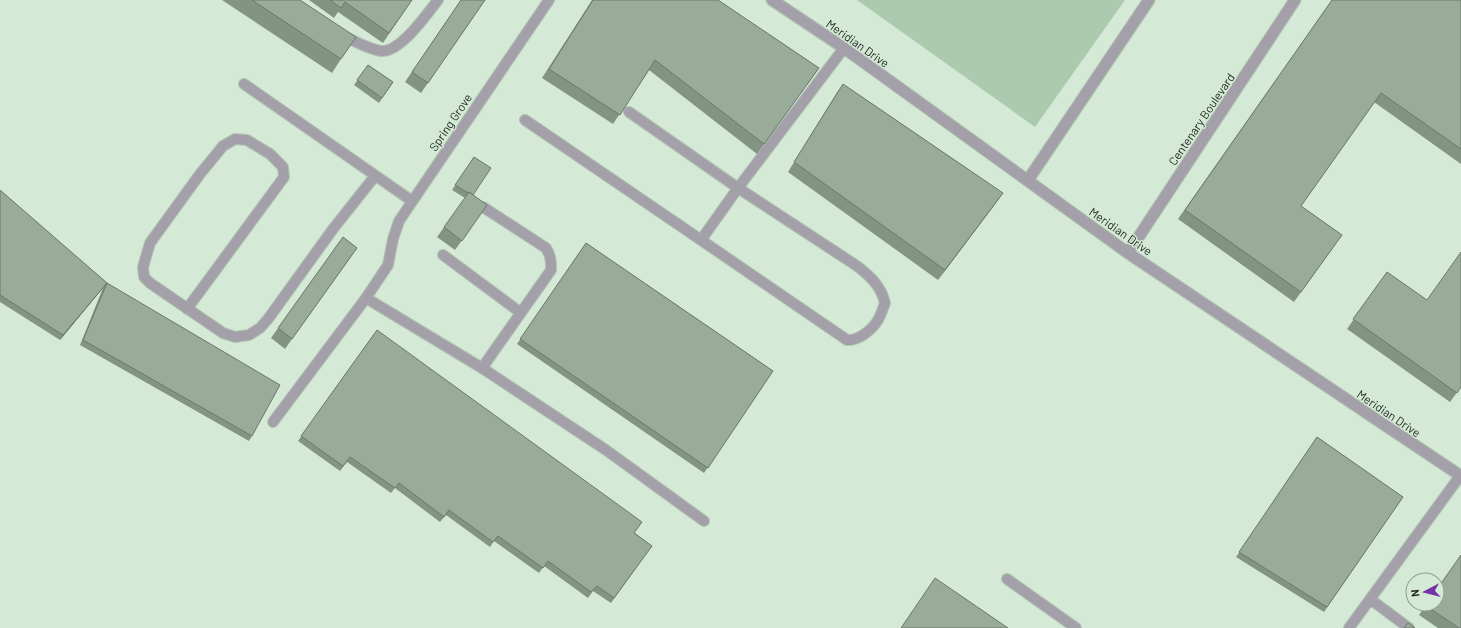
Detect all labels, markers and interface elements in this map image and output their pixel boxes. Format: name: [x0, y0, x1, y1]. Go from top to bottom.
street label: Meridian Drive: [824, 16, 892, 70]
street label: Centenary Boulevard: [1165, 70, 1237, 168]
street label: Spring Grove: [426, 91, 474, 153]
street label: Meridian Drive: [1087, 204, 1155, 258]
street label: Meridian Drive: [1355, 387, 1423, 439]
north arrow: [1405, 572, 1445, 612]
text: N: [1408, 589, 1421, 598]

